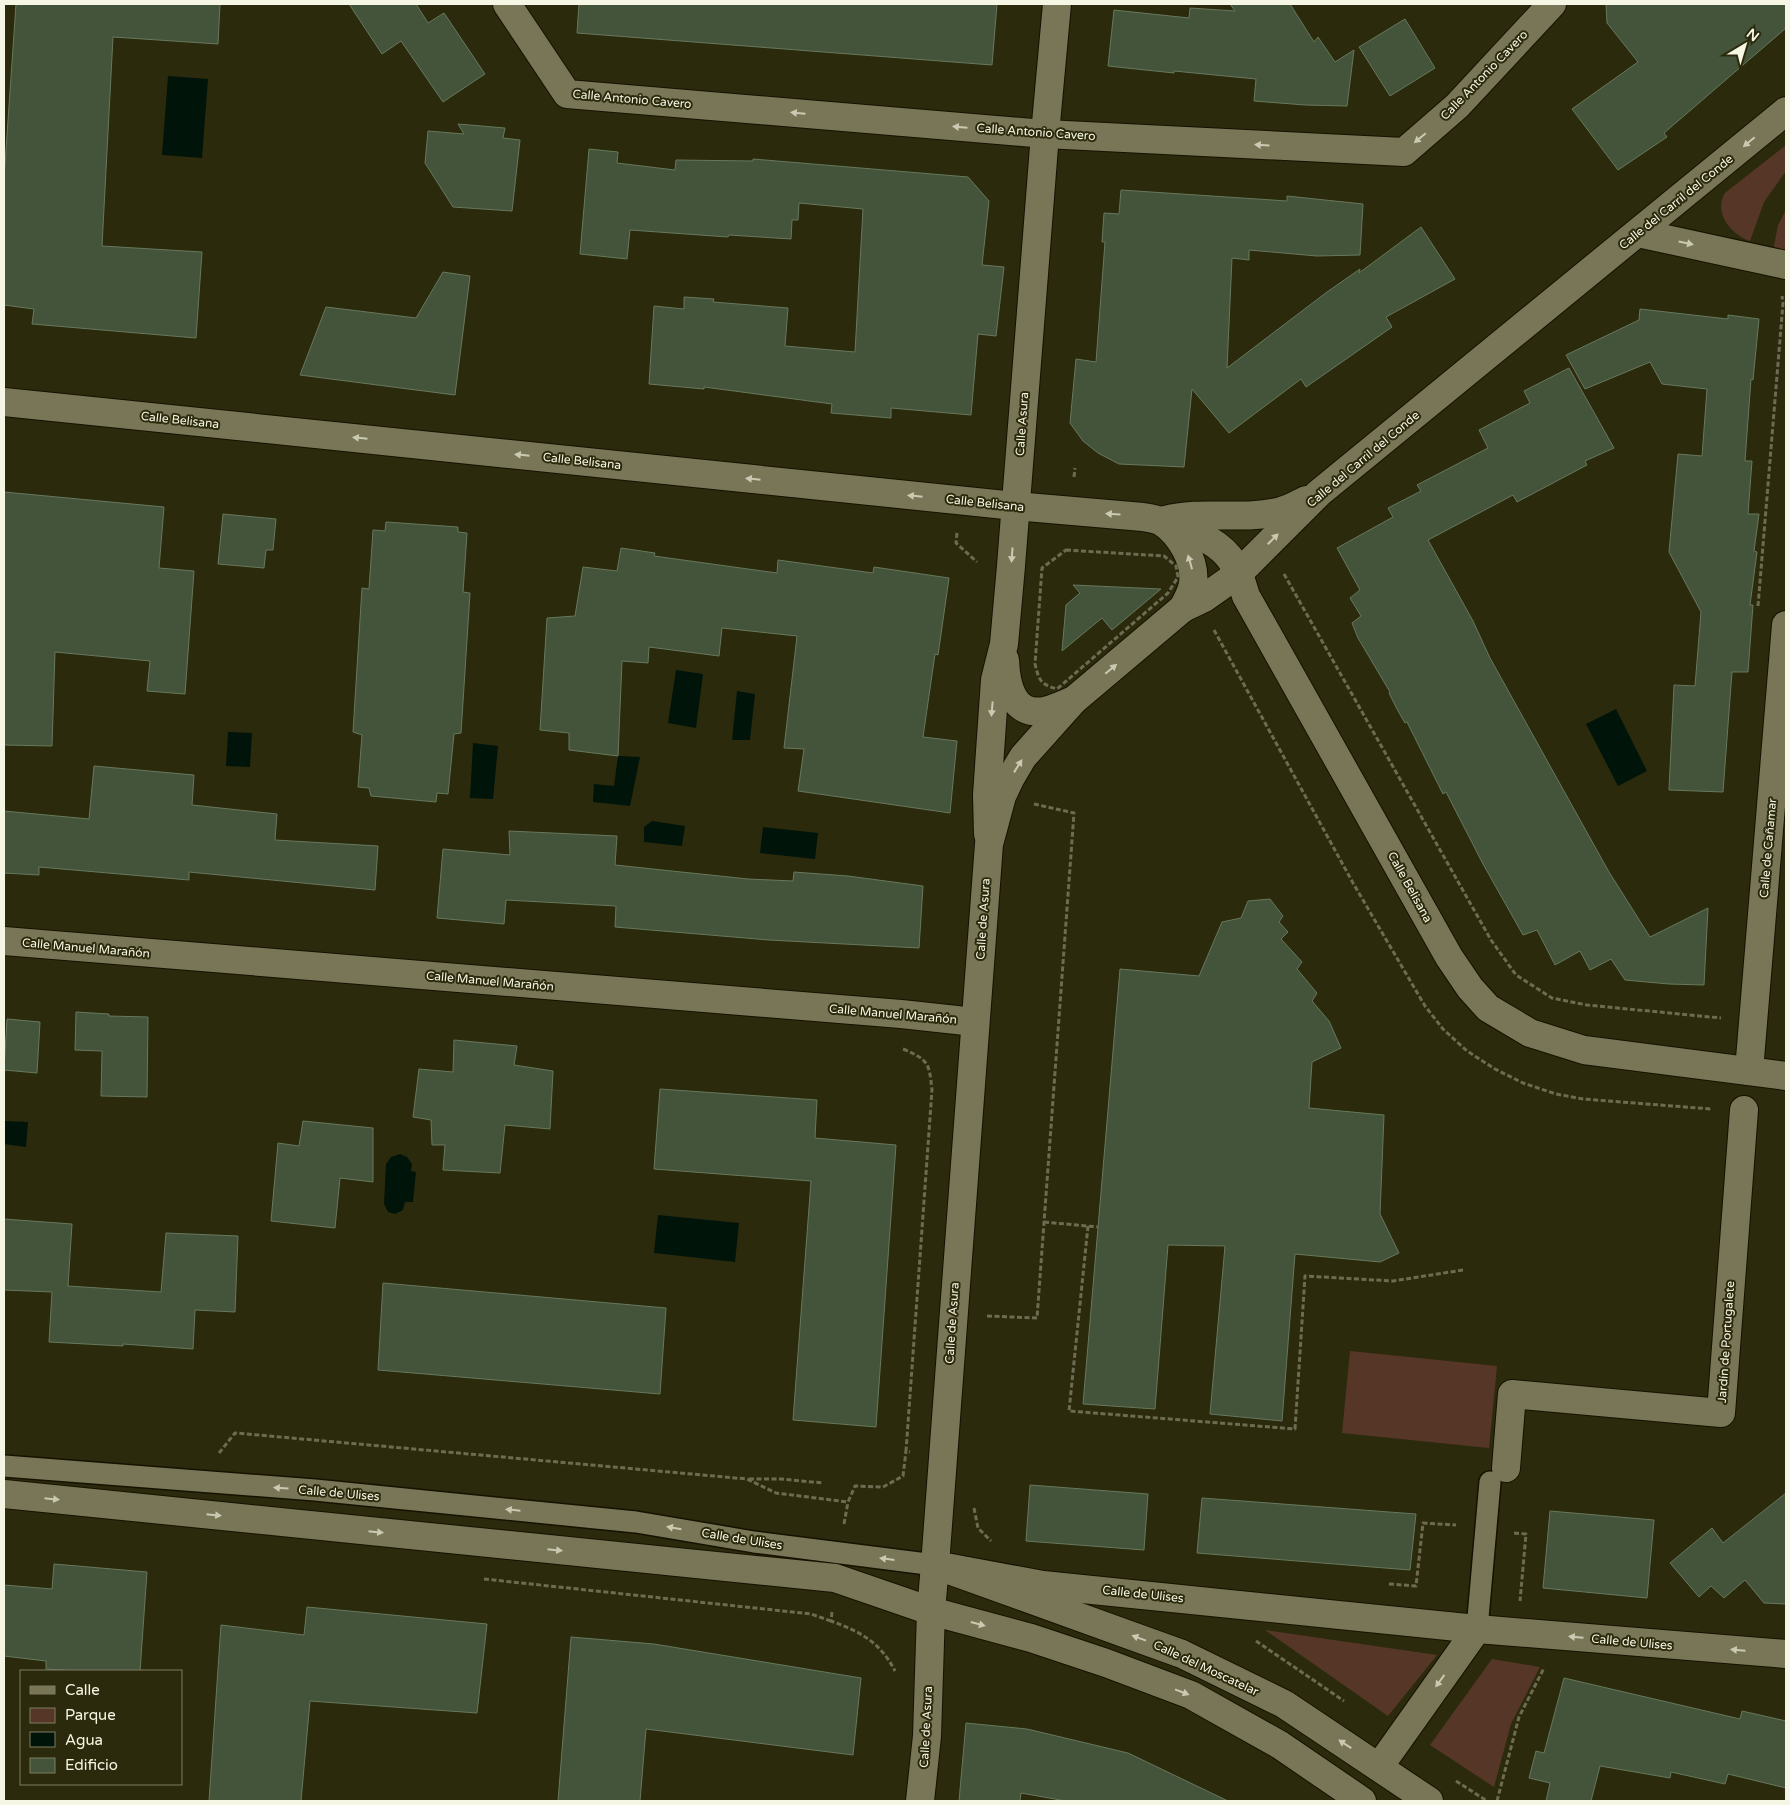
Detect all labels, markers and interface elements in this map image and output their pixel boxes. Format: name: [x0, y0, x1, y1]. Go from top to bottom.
north arrow: [1720, 20, 1770, 70]
text: N: [1743, 25, 1762, 45]
street label: Calle Antonio Cavero: [1438, 27, 1530, 123]
street label: Calle Antonio Cavero: [572, 87, 692, 111]
one-way arrow: [790, 109, 806, 117]
street label: Calle Antonio Cavero: [976, 121, 1096, 143]
one-way arrow: [952, 122, 968, 130]
one-way arrow: [1414, 132, 1426, 144]
one-way arrow: [1743, 136, 1755, 148]
one-way arrow: [1254, 140, 1270, 148]
street label: Calle del Carril del Conde: [1616, 152, 1736, 252]
one-way arrow: [1678, 240, 1694, 248]
street label: Calle Asura: [1013, 391, 1031, 457]
street label: Calle del Carril del Conde: [1304, 408, 1422, 510]
street label: Calle Belisana: [140, 409, 220, 431]
one-way arrow: [352, 434, 368, 442]
street label: Calle Belisana: [542, 450, 622, 472]
one-way arrow: [514, 451, 530, 459]
one-way arrow: [745, 475, 761, 483]
one-way arrow: [906, 492, 922, 500]
street label: Calle Belisana: [945, 492, 1025, 514]
one-way arrow: [1104, 510, 1120, 518]
one-way arrow: [1267, 534, 1279, 546]
one-way arrow: [1008, 547, 1016, 563]
one-way arrow: [1186, 554, 1194, 569]
one-way arrow: [1104, 663, 1117, 674]
one-way arrow: [988, 701, 996, 717]
one-way arrow: [1013, 759, 1022, 773]
street label: Calle de Cañamar: [1757, 797, 1779, 898]
street label: Calle Belisana: [1385, 849, 1435, 925]
street label: Calle de Asura: [973, 878, 993, 960]
street label: Calle Manuel Marañón: [21, 935, 151, 961]
street label: Calle Manuel Marañón: [425, 968, 555, 994]
street label: Calle Manuel Marañón: [828, 1001, 958, 1027]
street label: Jardín de Portugalete: [1715, 1280, 1737, 1403]
street label: Calle de Asura: [942, 1282, 962, 1364]
street label: Calle de Ulises: [298, 1482, 381, 1504]
one-way arrow: [273, 1483, 289, 1491]
one-way arrow: [45, 1495, 61, 1503]
one-way arrow: [504, 1506, 520, 1514]
one-way arrow: [206, 1511, 222, 1519]
one-way arrow: [666, 1524, 682, 1532]
street label: Calle de Ulises: [701, 1526, 784, 1552]
one-way arrow: [368, 1528, 384, 1536]
one-way arrow: [547, 1546, 563, 1554]
one-way arrow: [878, 1555, 894, 1563]
street label: Calle de Ulises: [1102, 1583, 1185, 1605]
one-way arrow: [970, 1620, 985, 1628]
street label: Calle de Ulises: [1591, 1631, 1674, 1653]
one-way arrow: [1567, 1633, 1583, 1641]
one-way arrow: [1131, 1634, 1146, 1642]
street label: Calle del Moscatelar: [1151, 1637, 1261, 1699]
one-way arrow: [1729, 1646, 1745, 1654]
legend: [20, 1670, 182, 1785]
one-way arrow: [1435, 1674, 1445, 1688]
text: Calle: [65, 1681, 100, 1699]
street label: Calle de Asura: [917, 1686, 935, 1768]
one-way arrow: [1175, 1688, 1190, 1696]
text: Parque: [65, 1706, 116, 1724]
text: Agua: [65, 1731, 103, 1749]
one-way arrow: [1338, 1740, 1352, 1749]
text: Edificio: [65, 1756, 118, 1774]

